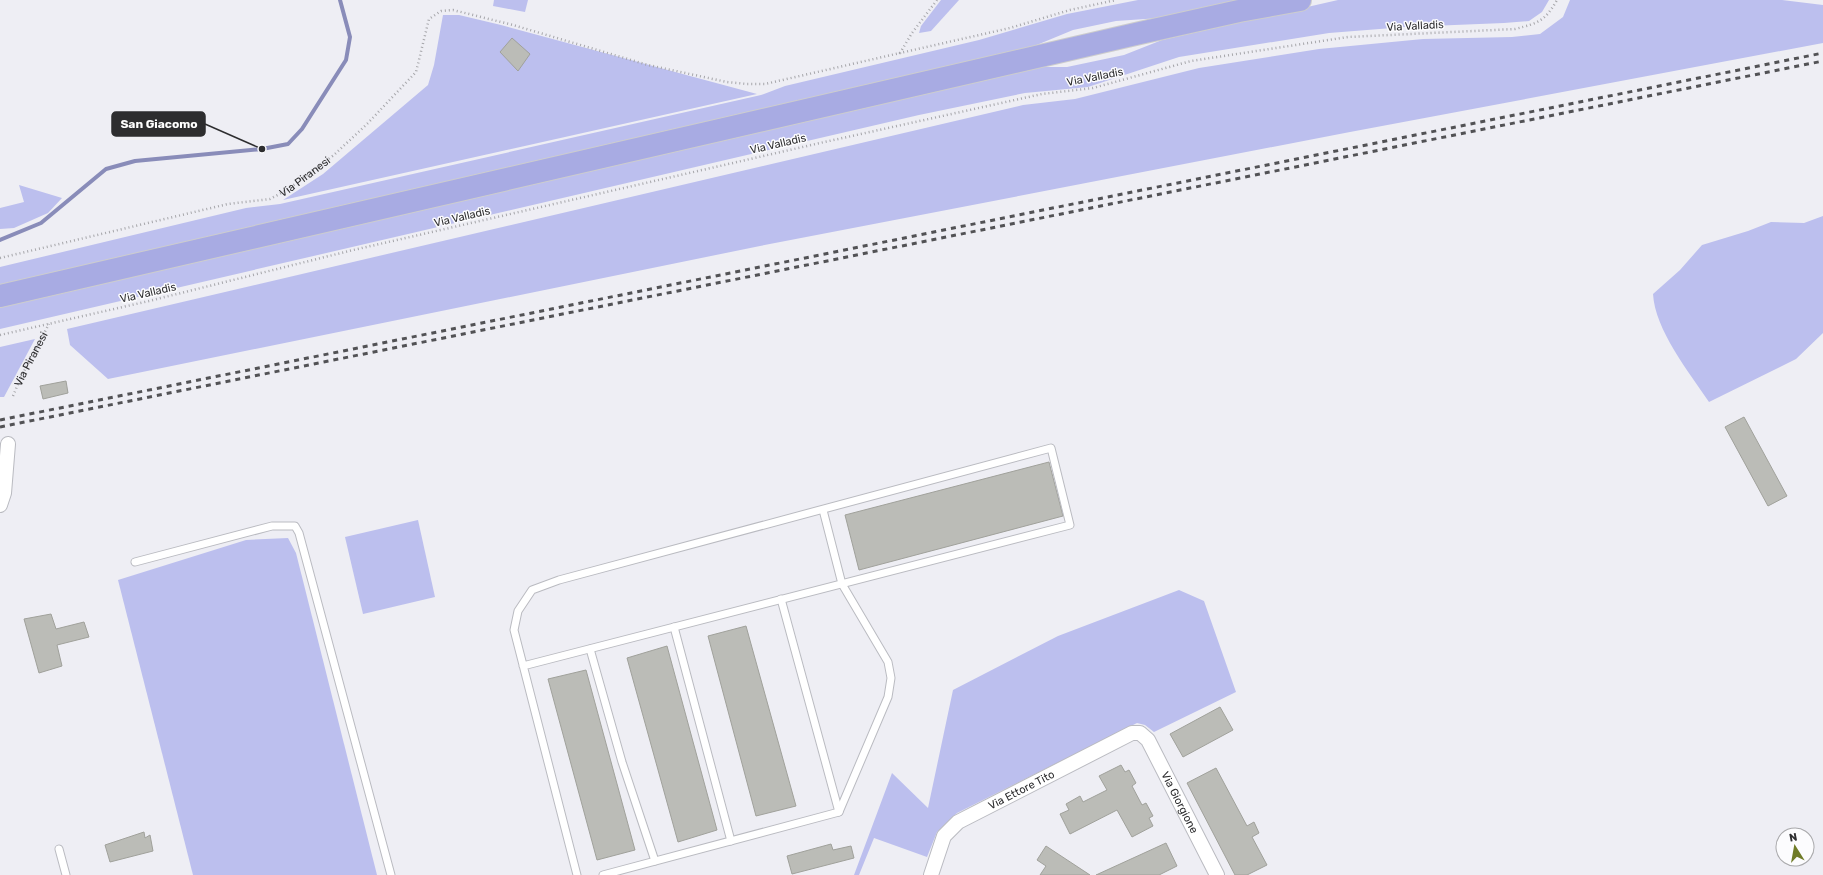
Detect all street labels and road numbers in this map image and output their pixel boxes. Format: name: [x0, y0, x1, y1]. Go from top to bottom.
street label: Via Valladis: [1386, 18, 1444, 34]
street label: Via Valladis: [1066, 65, 1125, 89]
street label: Via Valladis: [749, 131, 808, 157]
street label: Via Piranesi: [277, 154, 333, 199]
street label: Via Valladis: [433, 204, 492, 230]
street label: Via Valladis: [119, 280, 178, 306]
street label: Via Piranesi: [11, 330, 50, 388]
street label: Via Ettore Tito: [986, 767, 1057, 812]
street label: Via Giorgione: [1159, 769, 1201, 835]

